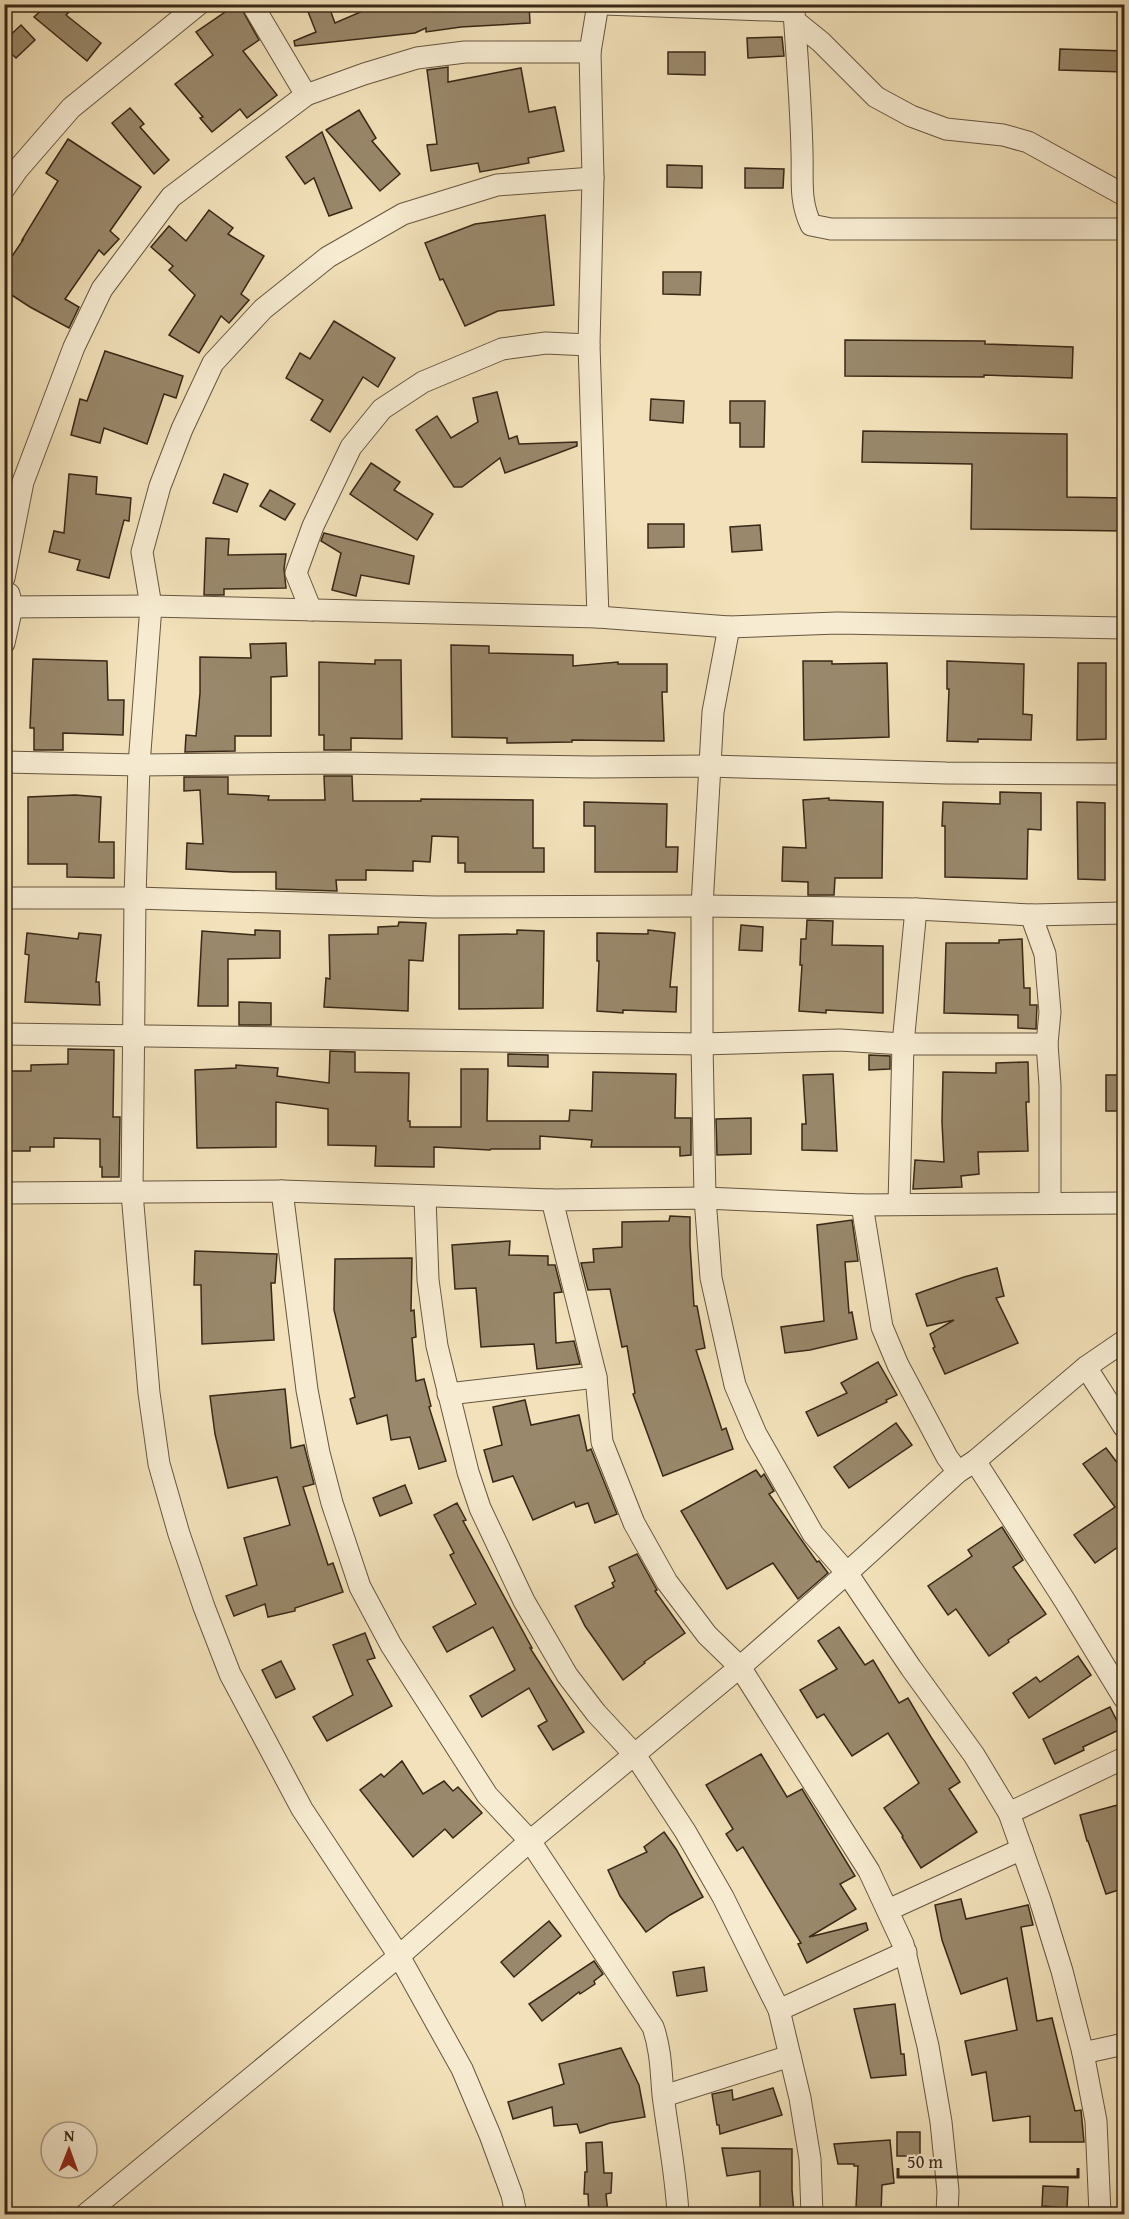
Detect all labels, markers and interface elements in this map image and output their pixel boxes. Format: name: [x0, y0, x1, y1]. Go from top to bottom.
north arrow: [39, 2120, 99, 2180]
text: N: [64, 2123, 75, 2147]
scale bar: [898, 2141, 1078, 2179]
text: 50 m: [907, 2148, 943, 2175]

